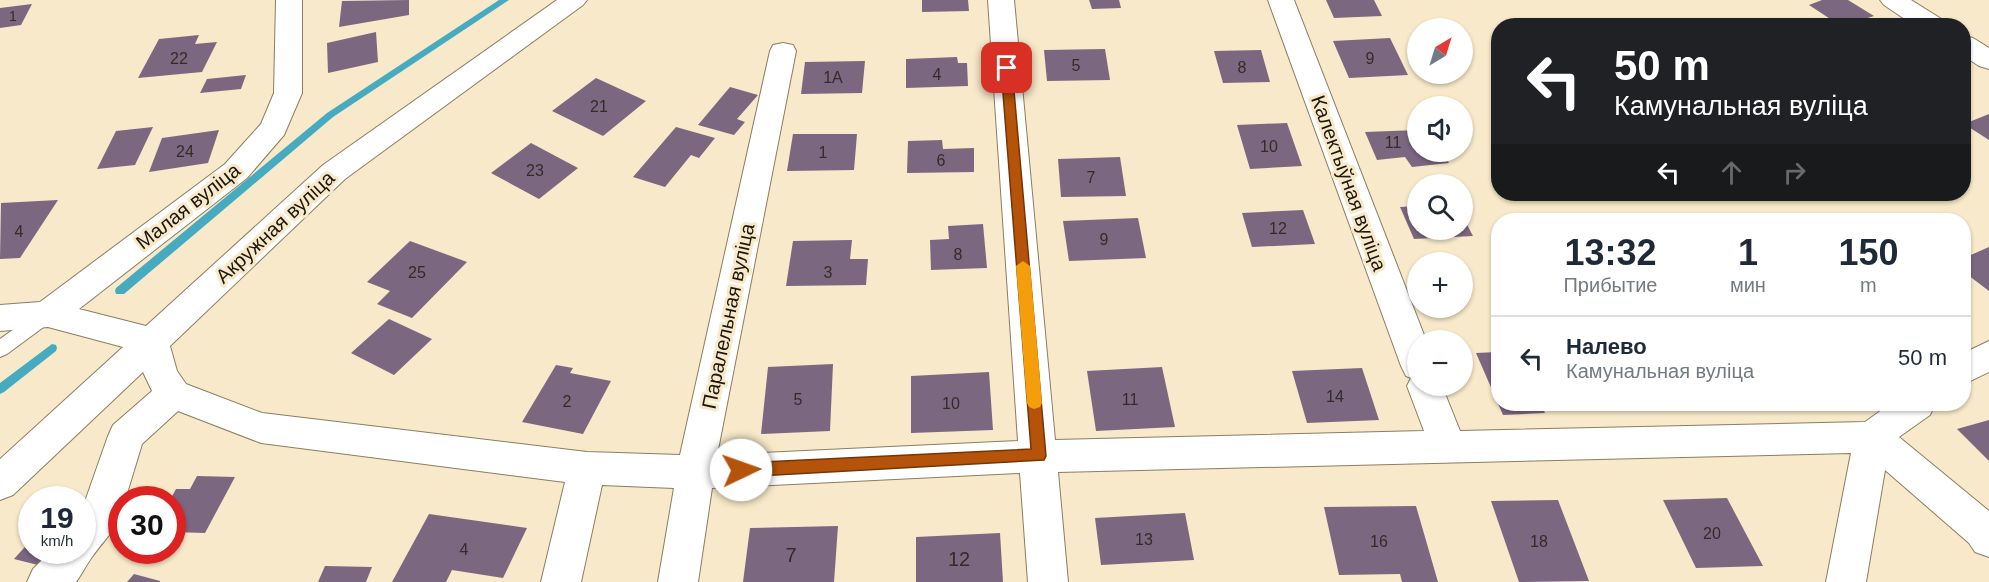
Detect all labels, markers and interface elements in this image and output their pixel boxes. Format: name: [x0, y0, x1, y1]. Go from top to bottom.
house number: 1: [9, 8, 17, 24]
north arrow: [1407, 18, 1473, 84]
map controls: [1407, 18, 1473, 396]
pin: [981, 42, 1032, 93]
icon: left: [1515, 42, 1593, 120]
text: 50 m: [1614, 42, 1710, 89]
house number: 22: [170, 50, 188, 67]
house number: 9: [1366, 50, 1375, 67]
icon: arrive: [990, 51, 1023, 84]
house number: 5: [1072, 57, 1081, 74]
house number: 8: [1238, 59, 1247, 76]
house number: 4: [933, 66, 942, 83]
house number: 1А: [823, 69, 843, 86]
text: Камунальная вуліца: [1614, 91, 1868, 121]
street label: Калектыўная вуліца: [1307, 92, 1391, 275]
button: sound: [1407, 96, 1473, 162]
house number: 21: [590, 98, 608, 115]
house number: 11: [1385, 134, 1401, 151]
house number: 10: [1260, 138, 1278, 155]
house number: 24: [176, 143, 194, 160]
house number: 1: [819, 144, 828, 161]
house number: 6: [937, 152, 946, 169]
icon: left: [1652, 156, 1685, 189]
icon: ahead: [1715, 156, 1748, 189]
icon: right: [1778, 156, 1811, 189]
street label: Малая вуліца: [132, 158, 245, 253]
house number: 23: [526, 162, 544, 179]
street label: Акружная вуліца: [211, 166, 339, 287]
house number: 7: [1087, 169, 1096, 186]
button: search: [1407, 174, 1473, 240]
street label: Паралельная вуліца: [698, 220, 759, 411]
house number: 12: [1269, 220, 1287, 237]
house number: 4: [15, 223, 24, 240]
house number: 9: [1100, 231, 1109, 248]
text: 13:32: [1564, 232, 1657, 273]
text: 1: [1738, 232, 1758, 273]
text: 150: [1838, 232, 1898, 273]
house number: 8: [954, 246, 963, 263]
button: +: [1407, 252, 1473, 318]
house number: 25: [408, 264, 426, 281]
house number: 3: [824, 264, 833, 281]
text: Прибытие: [1563, 274, 1657, 296]
text: мин: [1730, 274, 1766, 296]
text: m: [1860, 274, 1877, 296]
button: −: [1407, 330, 1473, 396]
text: Налево: [1566, 334, 1647, 359]
icon: left: [1515, 342, 1548, 375]
text: 50 m: [1898, 345, 1947, 370]
text: Камунальная вуліца: [1566, 360, 1754, 382]
house number: 14: [1326, 388, 1344, 405]
house number: 5: [794, 391, 803, 408]
house number: 11: [1122, 391, 1138, 408]
house number: 2: [563, 393, 572, 410]
house number: 10: [942, 395, 960, 412]
position arrow: [709, 438, 773, 502]
speed limit sign: 30: [108, 486, 186, 564]
text: 19: [40, 501, 74, 534]
house number: 20: [1703, 525, 1721, 542]
house number: 13: [1135, 531, 1153, 548]
text: km/h: [41, 532, 73, 549]
house number: 16: [1370, 533, 1388, 550]
house number: 18: [1530, 533, 1548, 550]
house number: 4: [460, 541, 469, 558]
house number: 7: [785, 544, 797, 566]
house number: 12: [948, 548, 970, 570]

